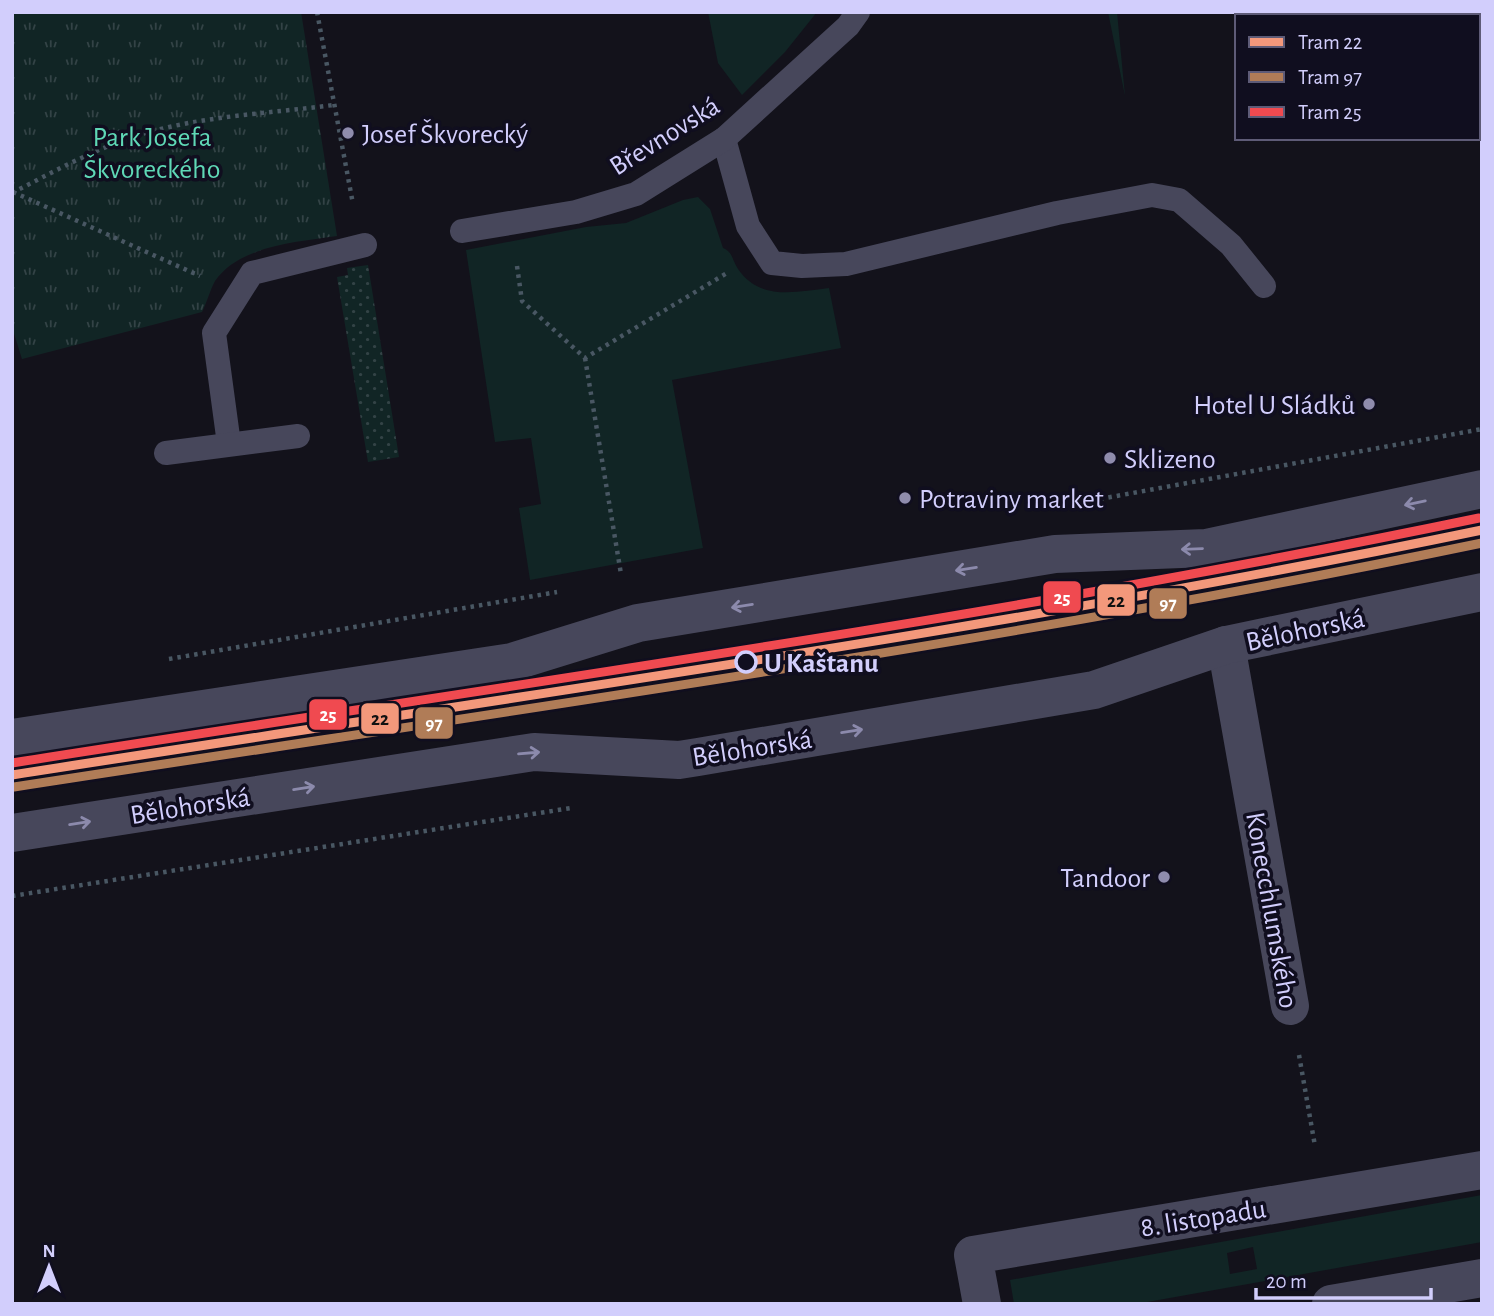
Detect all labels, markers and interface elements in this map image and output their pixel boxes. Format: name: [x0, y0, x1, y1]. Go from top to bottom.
legend: [1235, 14, 1480, 140]
text: Tram 22: [1298, 32, 1362, 53]
text: Tram 97: [1298, 67, 1362, 88]
street label: Břevnovská: [605, 92, 725, 181]
text: Tram 25: [1298, 102, 1362, 123]
place label: Josef Škvorecký: [362, 119, 528, 149]
park label: Park Josefa Škvoreckého: [84, 124, 220, 184]
marker: Josef Škvorecký: [340, 125, 356, 141]
place label: Hotel U Sládků: [1193, 392, 1355, 420]
marker: Hotel U Sládků: [1361, 396, 1377, 412]
place label: Sklizeno: [1124, 446, 1216, 474]
marker: Sklizeno: [1102, 450, 1118, 466]
place label: Potraviny market: [919, 486, 1104, 514]
marker: Potraviny market: [897, 490, 913, 506]
one-way arrow: [1404, 497, 1427, 511]
one-way arrow: [1181, 542, 1204, 555]
one-way arrow: [955, 563, 978, 576]
line badge: 25: [1042, 580, 1082, 614]
line badge: 22: [1096, 583, 1136, 617]
line badge: 97: [1148, 587, 1188, 620]
text: 25: [1053, 589, 1071, 608]
text: 22: [1107, 592, 1125, 611]
text: 97: [1159, 595, 1177, 614]
one-way arrow: [731, 600, 754, 613]
street label: Bělohorská: [1243, 605, 1368, 657]
place label: U Kaštanu: [764, 650, 879, 678]
marker: U Kaštanu: [735, 651, 757, 673]
line badge: 25: [308, 698, 348, 731]
line badge: 22: [360, 702, 400, 735]
text: 25: [319, 706, 337, 725]
line badge: 97: [414, 706, 454, 740]
text: 22: [371, 710, 389, 729]
text: 97: [425, 715, 443, 734]
one-way arrow: [840, 724, 863, 737]
street label: Bělohorská: [690, 726, 814, 772]
one-way arrow: [517, 746, 540, 759]
one-way arrow: [293, 781, 315, 794]
street label: Bělohorská: [128, 784, 252, 830]
street label: Konecchlumského: [1240, 810, 1302, 1011]
one-way arrow: [68, 816, 91, 829]
place label: Tandoor: [1060, 865, 1150, 893]
marker: Tandoor: [1156, 869, 1172, 885]
street label: 8. listopadu: [1139, 1195, 1268, 1243]
north arrow: [14, 1232, 84, 1302]
text: N: [42, 1242, 56, 1261]
scale bar: [1256, 1256, 1431, 1300]
text: 20 m: [1266, 1271, 1307, 1292]

